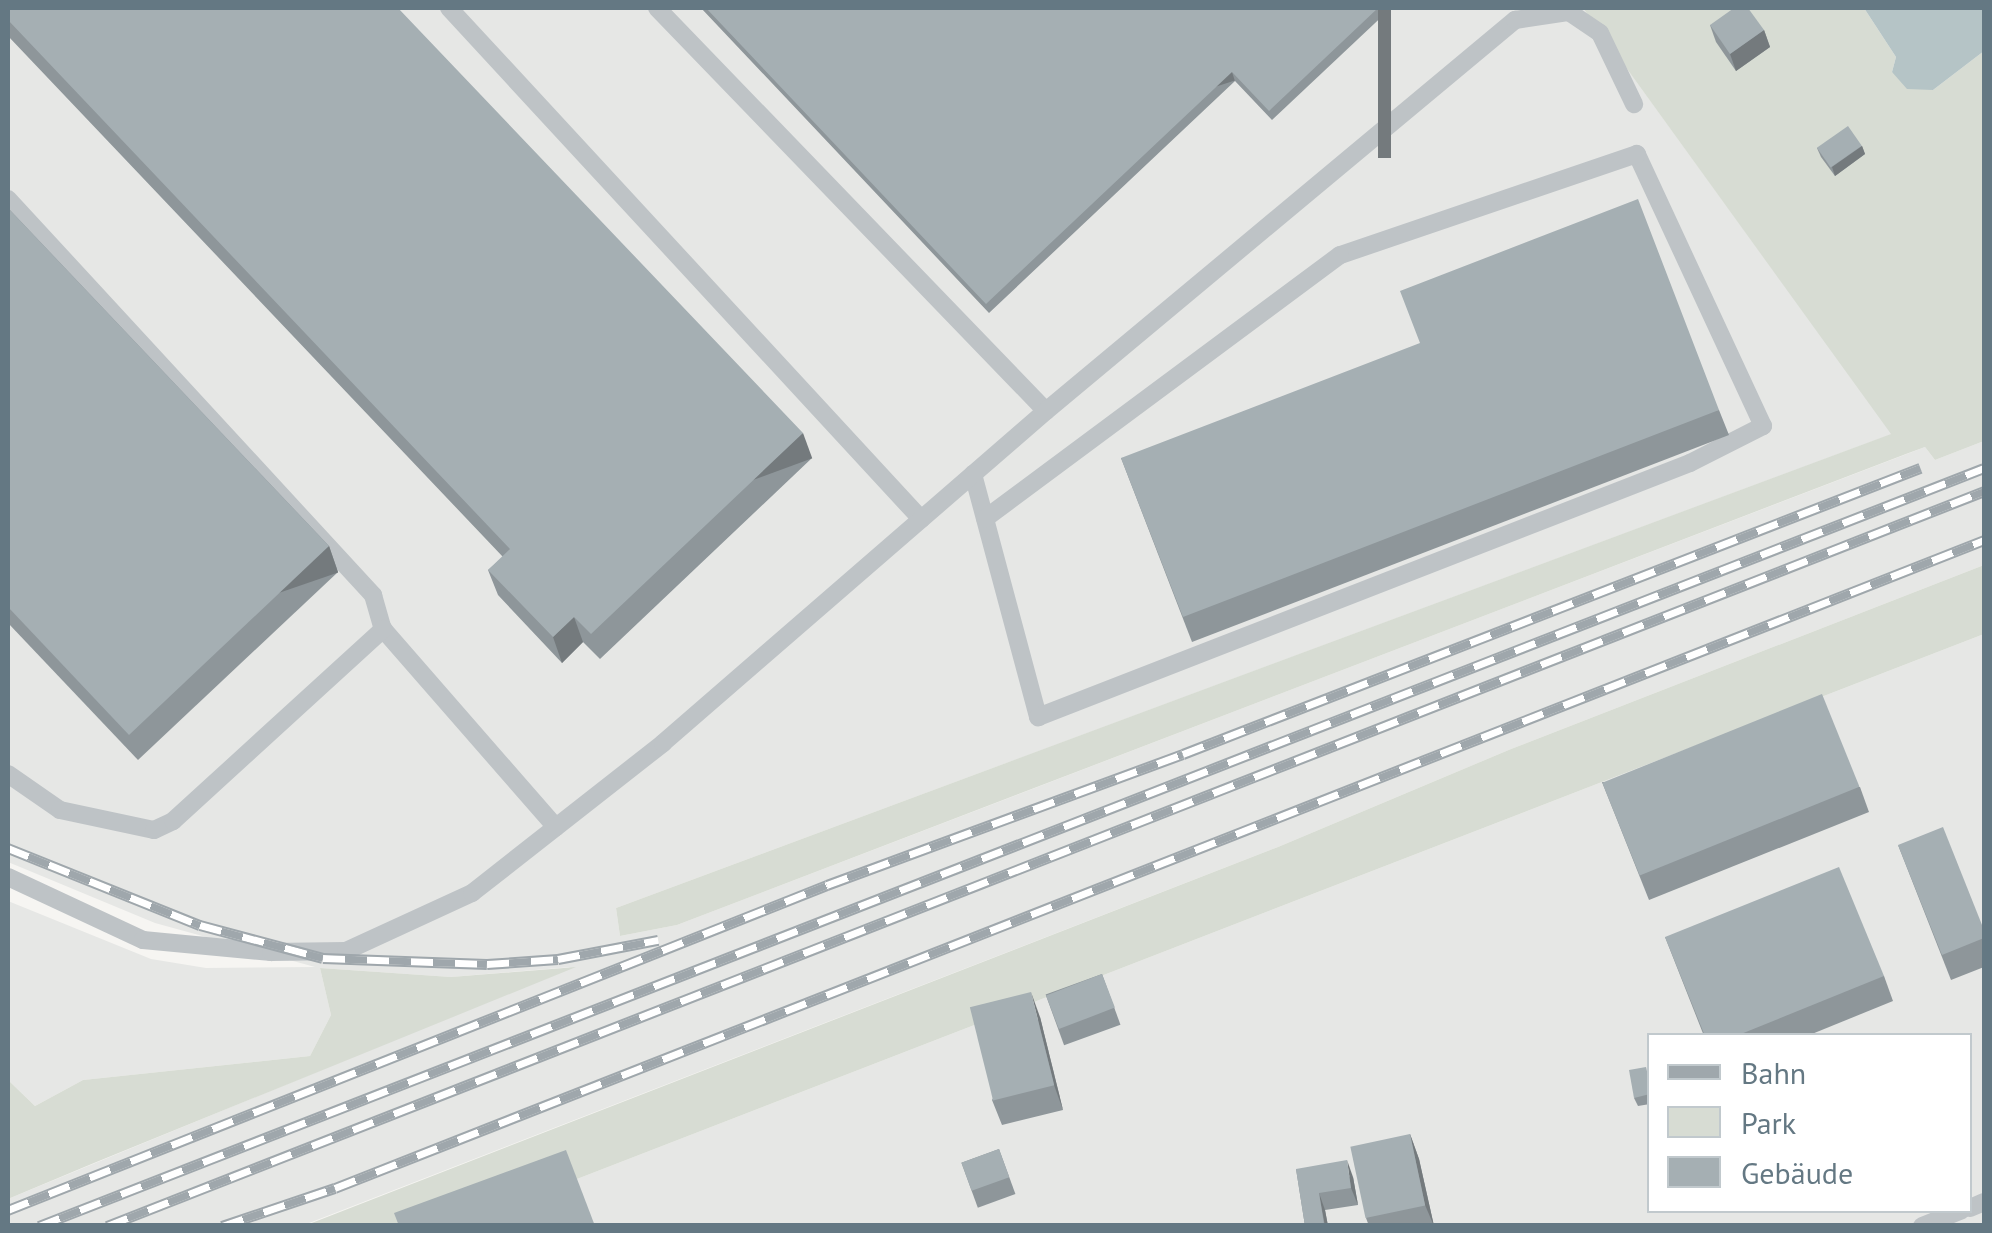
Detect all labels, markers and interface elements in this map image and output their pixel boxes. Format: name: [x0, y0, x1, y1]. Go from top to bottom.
legend: [1647, 1033, 1972, 1213]
text: Bahn: [1741, 1053, 1806, 1092]
text: Park: [1741, 1103, 1796, 1142]
text: Gebäude: [1741, 1153, 1853, 1192]

